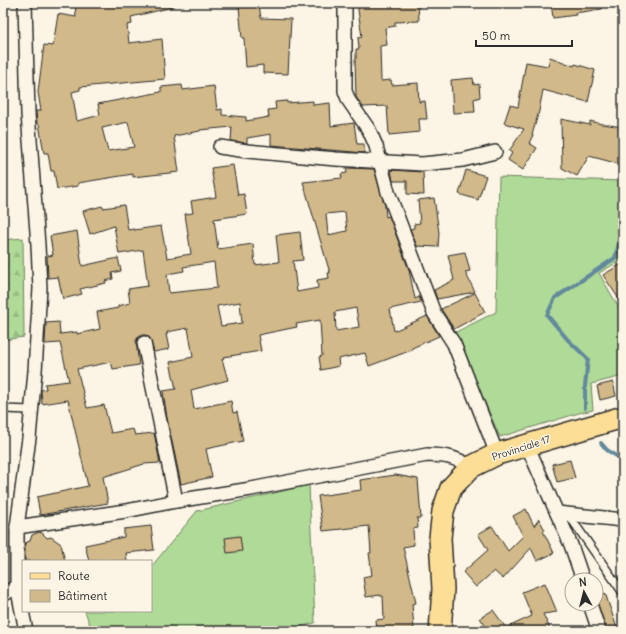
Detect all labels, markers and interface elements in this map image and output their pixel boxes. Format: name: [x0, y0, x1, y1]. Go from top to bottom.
scale bar: [476, 22, 572, 48]
text: 50 m: [482, 28, 511, 43]
street label: Provinciale 17: [490, 432, 552, 464]
legend: [22, 560, 152, 612]
text: Route: [58, 568, 90, 583]
north arrow: [564, 572, 604, 612]
text: N: [578, 575, 587, 589]
text: Bâtiment: [58, 588, 107, 603]

